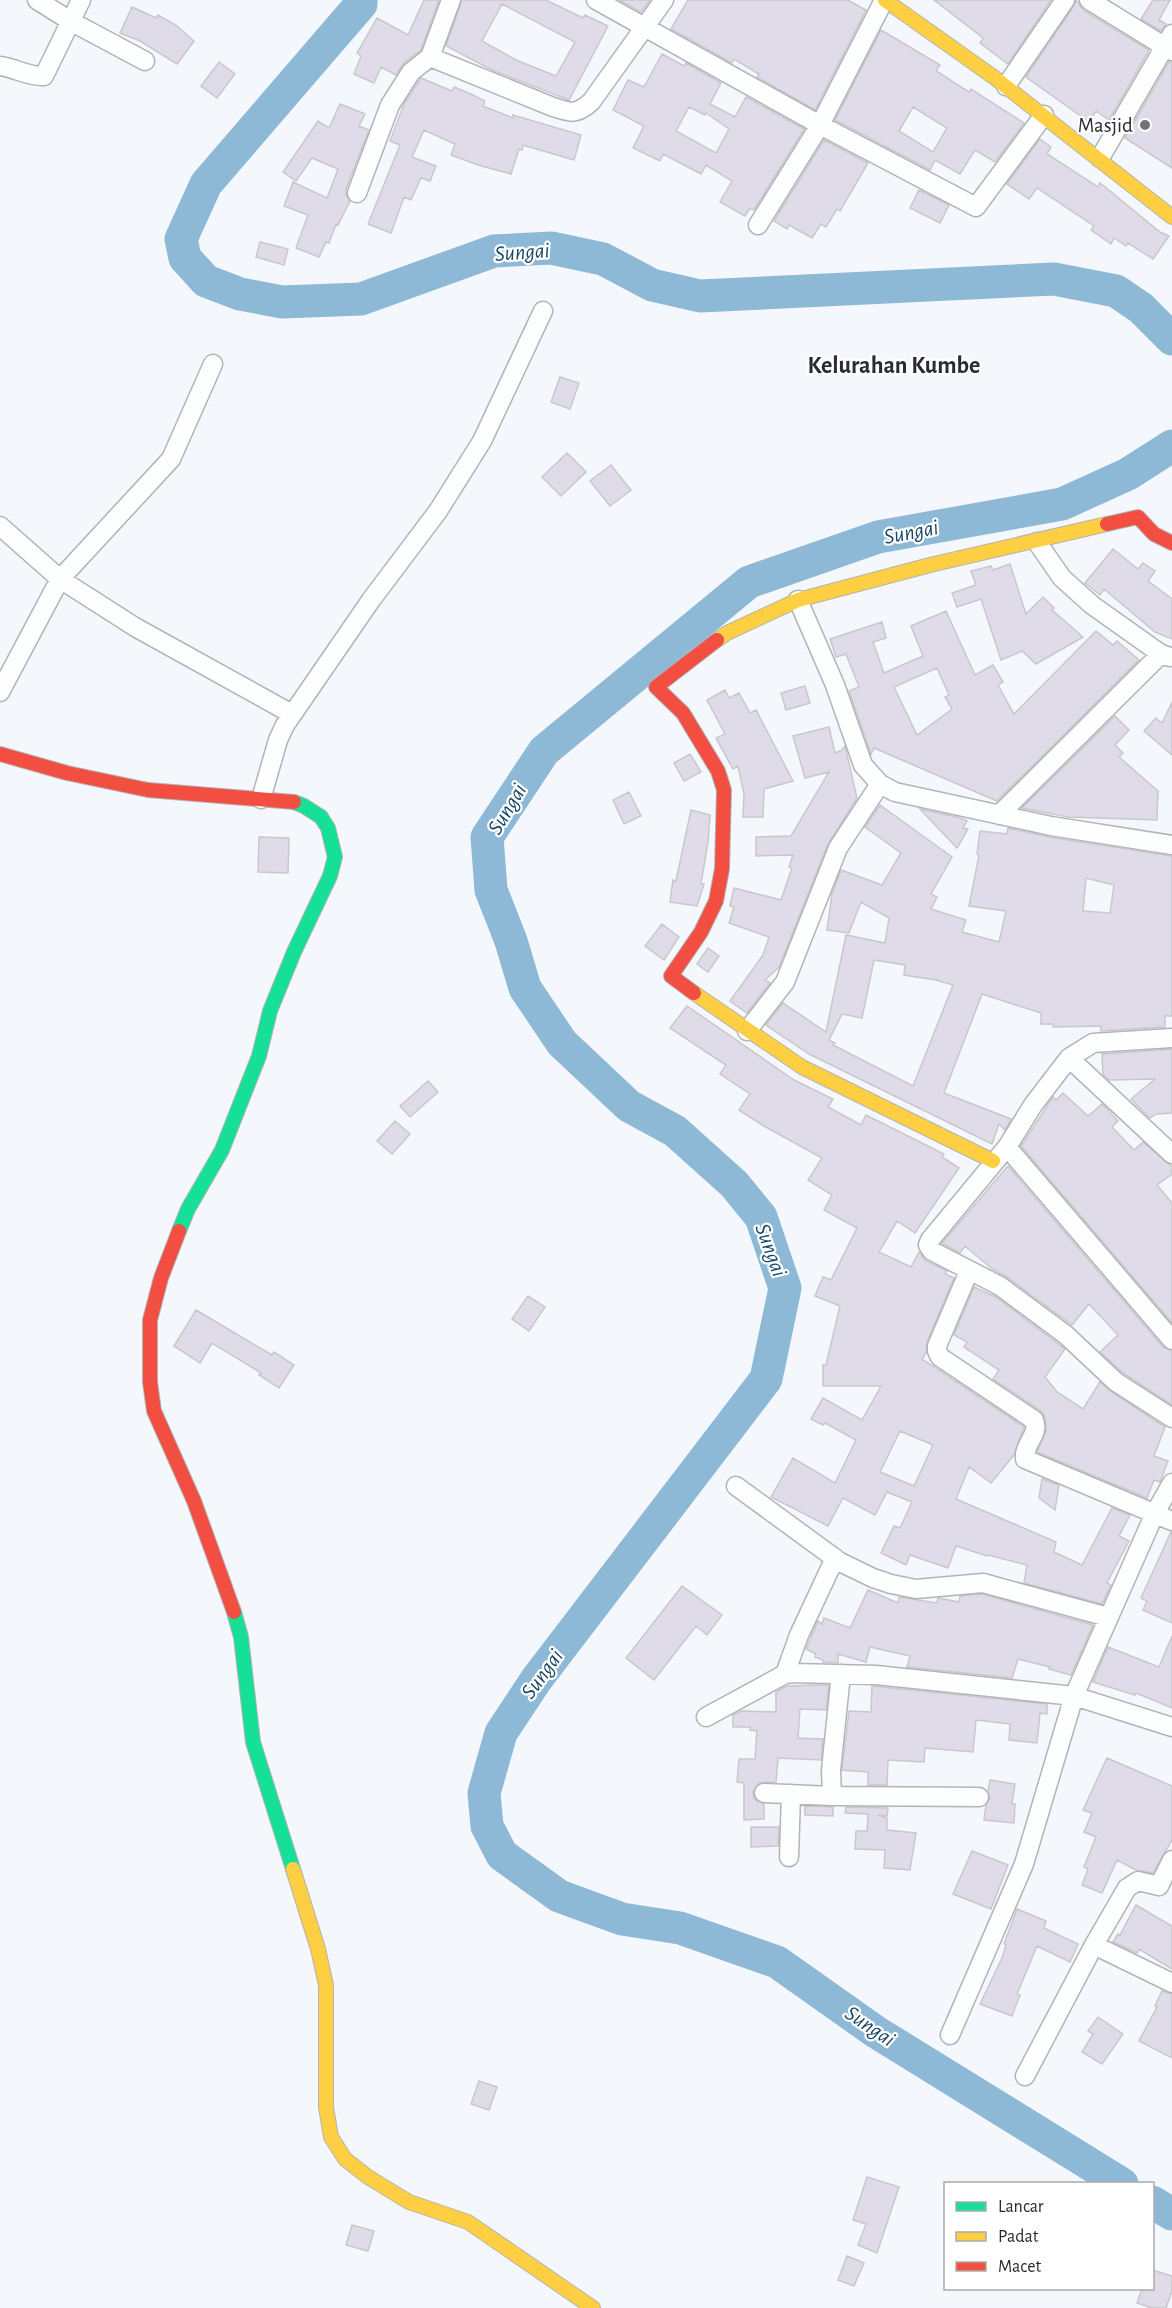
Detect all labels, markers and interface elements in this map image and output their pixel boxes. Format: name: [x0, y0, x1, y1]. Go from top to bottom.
place label: Masjid: [1078, 115, 1133, 136]
marker: Masjid: [1138, 118, 1152, 132]
water label: Sungai: [494, 239, 550, 265]
district label: Kelurahan Kumbe: [808, 354, 980, 378]
water label: Sungai: [882, 516, 940, 548]
water label: Sungai: [483, 780, 531, 838]
water label: Sungai: [751, 1221, 791, 1280]
water label: Sungai: [517, 1645, 567, 1703]
water label: Sungai: [841, 2002, 899, 2051]
legend: [944, 2182, 1154, 2290]
text: Lancar: [998, 2198, 1044, 2216]
text: Padat: [998, 2228, 1039, 2246]
text: Macet: [998, 2258, 1042, 2276]

